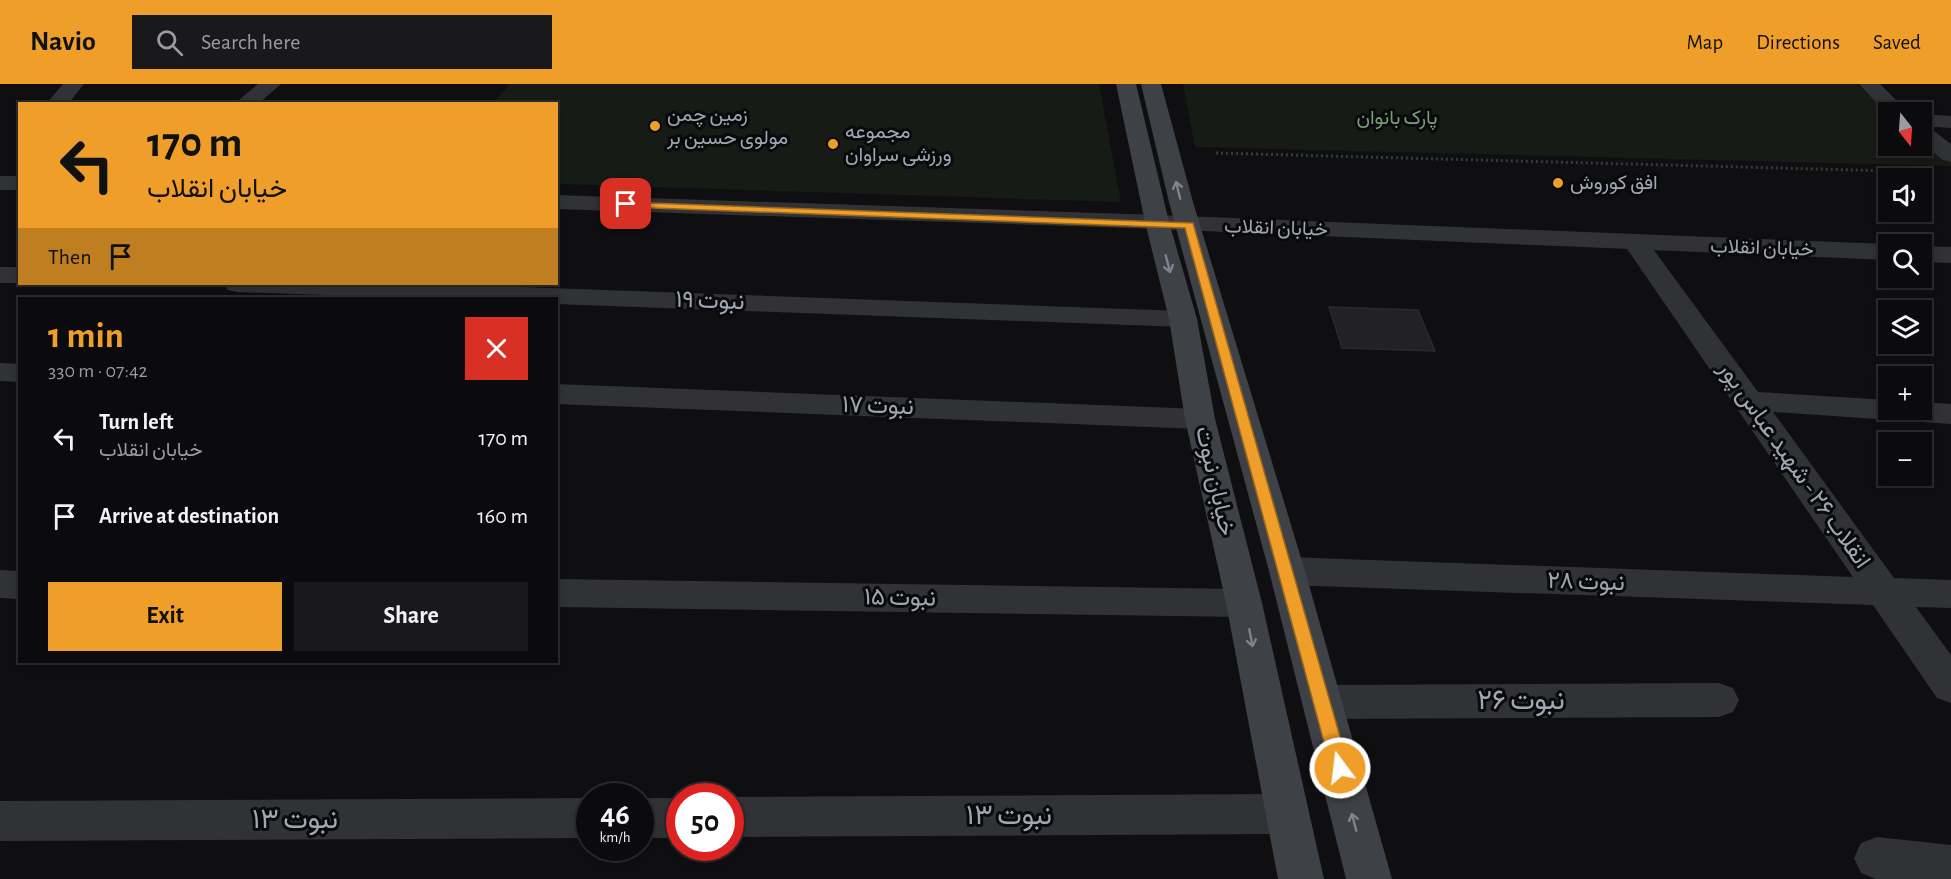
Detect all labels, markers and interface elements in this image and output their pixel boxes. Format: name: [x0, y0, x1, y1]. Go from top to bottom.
search box: [132, 15, 552, 69]
icon: search: [153, 26, 186, 59]
text: Navio: [30, 28, 96, 56]
text: Search here: [201, 31, 300, 53]
text: Map: [1687, 32, 1723, 53]
text: Directions: [1756, 32, 1840, 53]
text: Saved: [1873, 32, 1921, 53]
north arrow: [1878, 102, 1932, 156]
map controls: [1878, 102, 1932, 486]
place label: زمین چمن مولوی حسین بر: [666, 105, 788, 150]
park label: پارک بانوان: [1356, 108, 1438, 131]
marker: زمین چمن مولوی حسین بر: [648, 119, 662, 133]
text: 170 m: [147, 122, 242, 164]
place label: مجموعه ورزشی سراوان: [845, 122, 952, 167]
icon: left: [48, 126, 126, 204]
marker: مجموعه ورزشی سراوان: [826, 137, 840, 151]
button: sound: [1878, 168, 1932, 222]
place label: افق کوروش: [1570, 173, 1658, 195]
text: خیابان انقلاب: [147, 175, 287, 202]
marker: افق کوروش: [1551, 176, 1565, 190]
pin: [600, 178, 651, 229]
one-way arrow: [1171, 180, 1183, 199]
icon: arrive: [609, 187, 642, 220]
street label: خیابان انقلاب: [1224, 216, 1328, 241]
button: search: [1878, 234, 1932, 288]
street label: خیابان انقلاب: [1710, 236, 1814, 261]
icon: arrive: [104, 240, 137, 273]
text: Then: [48, 246, 92, 268]
one-way arrow: [1163, 254, 1174, 273]
street label: نبوت ۱۹: [675, 288, 745, 316]
button: layers: [1878, 300, 1932, 354]
button: close: [465, 317, 528, 380]
text: 1 min: [48, 318, 124, 354]
street label: انقلاب ۲۶ - شهید عباس پور: [1710, 356, 1875, 575]
text: 330 m · 07:42: [48, 361, 148, 381]
button: +: [1878, 366, 1932, 420]
street label: نبوت ۱۷: [842, 393, 914, 421]
text: Turn left: [99, 411, 173, 433]
icon: left: [48, 422, 81, 455]
street label: خیابان نبوت: [1189, 424, 1239, 538]
text: 170 m: [478, 427, 528, 449]
button: −: [1878, 432, 1932, 486]
text: خیابان انقلاب: [99, 440, 203, 460]
icon: arrive: [48, 500, 81, 533]
text: Arrive at destination: [99, 505, 279, 527]
text: 160 m: [477, 505, 528, 527]
street label: نبوت ۲۸: [1547, 569, 1625, 597]
button: Exit: [48, 582, 282, 651]
button: Share: [294, 582, 528, 651]
street label: نبوت ۱۵: [864, 585, 936, 613]
one-way arrow: [1246, 629, 1258, 648]
street label: نبوت ۲۶: [1477, 687, 1565, 717]
position arrow: [1308, 736, 1372, 800]
speed limit sign: 50: [666, 783, 744, 861]
text: 46: [600, 800, 630, 830]
street label: نبوت ۱۳: [966, 802, 1052, 832]
street label: نبوت ۱۳: [252, 806, 338, 836]
one-way arrow: [1348, 813, 1359, 832]
text: km/h: [600, 830, 630, 845]

